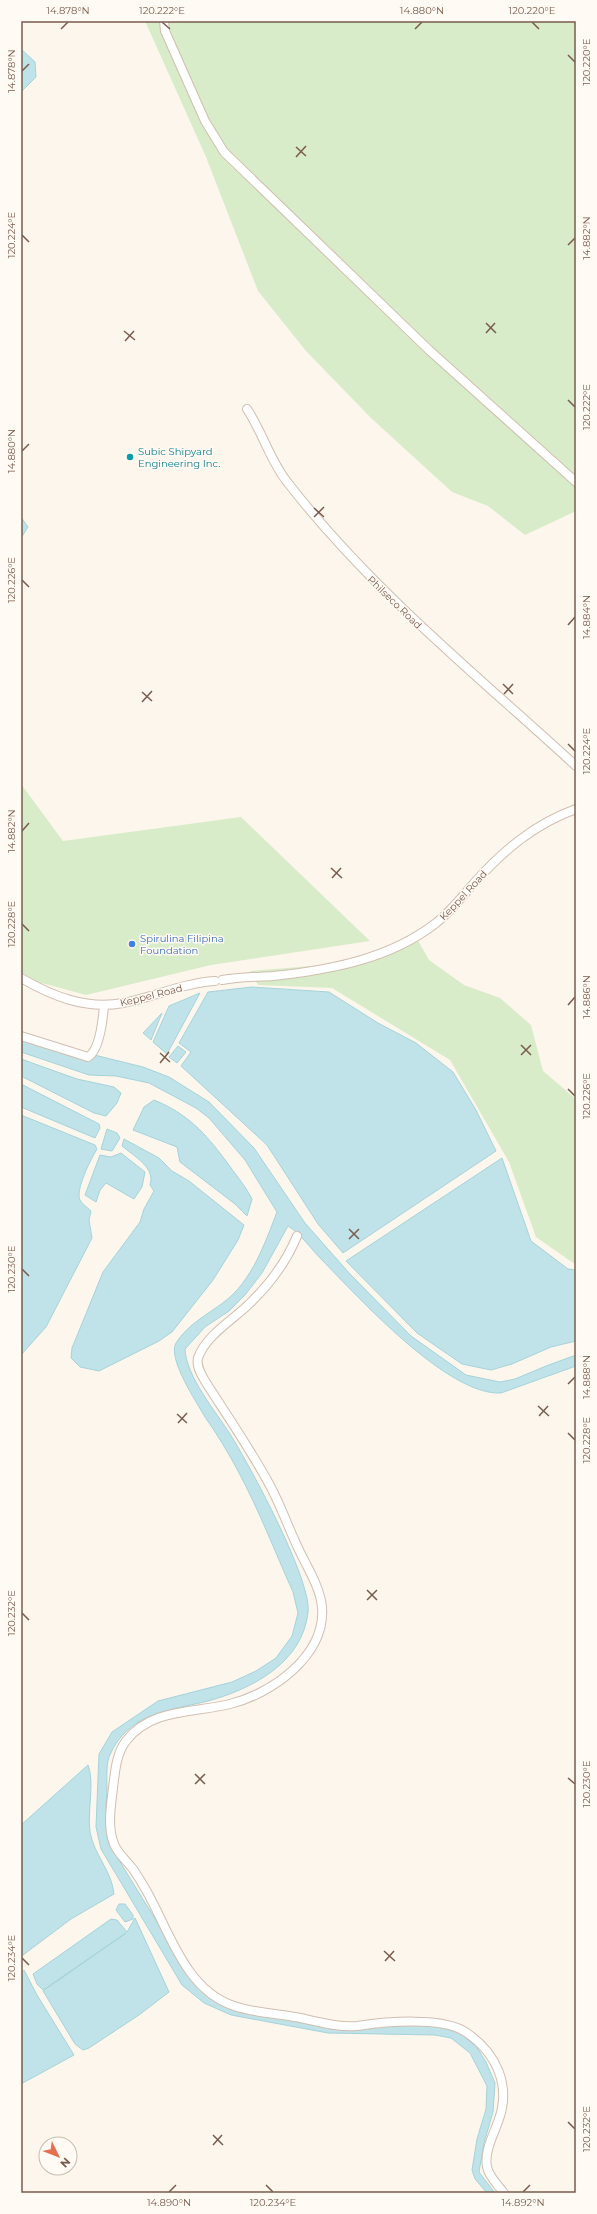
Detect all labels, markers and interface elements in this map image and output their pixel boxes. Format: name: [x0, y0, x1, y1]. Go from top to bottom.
text: 14.878°N: [46, 4, 90, 17]
text: 120.222°E: [139, 4, 185, 17]
text: 14.880°N: [400, 4, 444, 17]
text: 120.220°E: [509, 4, 556, 17]
text: 120.220°E: [580, 38, 593, 85]
text: 14.878°N: [5, 49, 18, 93]
text: 120.224°E: [5, 212, 18, 258]
text: 14.882°N: [580, 216, 593, 260]
text: 120.222°E: [580, 384, 593, 430]
text: 14.880°N: [5, 429, 18, 473]
place label: Subic Shipyard Engineering Inc.: [138, 445, 220, 470]
marker: Subic Shipyard Engineering Inc.: [125, 452, 135, 462]
text: 120.226°E: [5, 557, 18, 603]
street label: Philseco Road: [365, 573, 425, 632]
text: 14.884°N: [580, 595, 593, 639]
text: 120.224°E: [580, 728, 593, 774]
text: 14.882°N: [5, 809, 18, 853]
street label: Keppel Road: [437, 868, 490, 923]
text: 120.228°E: [5, 900, 18, 947]
place label: Spirulina Filipina Foundation: [140, 932, 224, 957]
marker: Spirulina Filipina Foundation: [127, 939, 137, 949]
text: 14.886°N: [580, 975, 593, 1019]
street label: Keppel Road: [119, 981, 184, 1010]
text: 120.226°E: [580, 1073, 593, 1119]
text: 120.230°E: [5, 1245, 18, 1292]
text: 14.888°N: [580, 1355, 593, 1399]
text: 120.228°E: [580, 1416, 593, 1463]
text: 120.232°E: [5, 1590, 18, 1636]
text: 120.230°E: [580, 1760, 593, 1807]
text: 120.234°E: [5, 1934, 18, 1981]
text: 120.232°E: [580, 2106, 593, 2152]
north arrow: [38, 2136, 78, 2176]
text: N: [57, 2155, 73, 2171]
text: 14.890°N: [147, 2196, 191, 2209]
text: 120.234°E: [250, 2196, 297, 2209]
text: 14.892°N: [501, 2196, 545, 2209]

